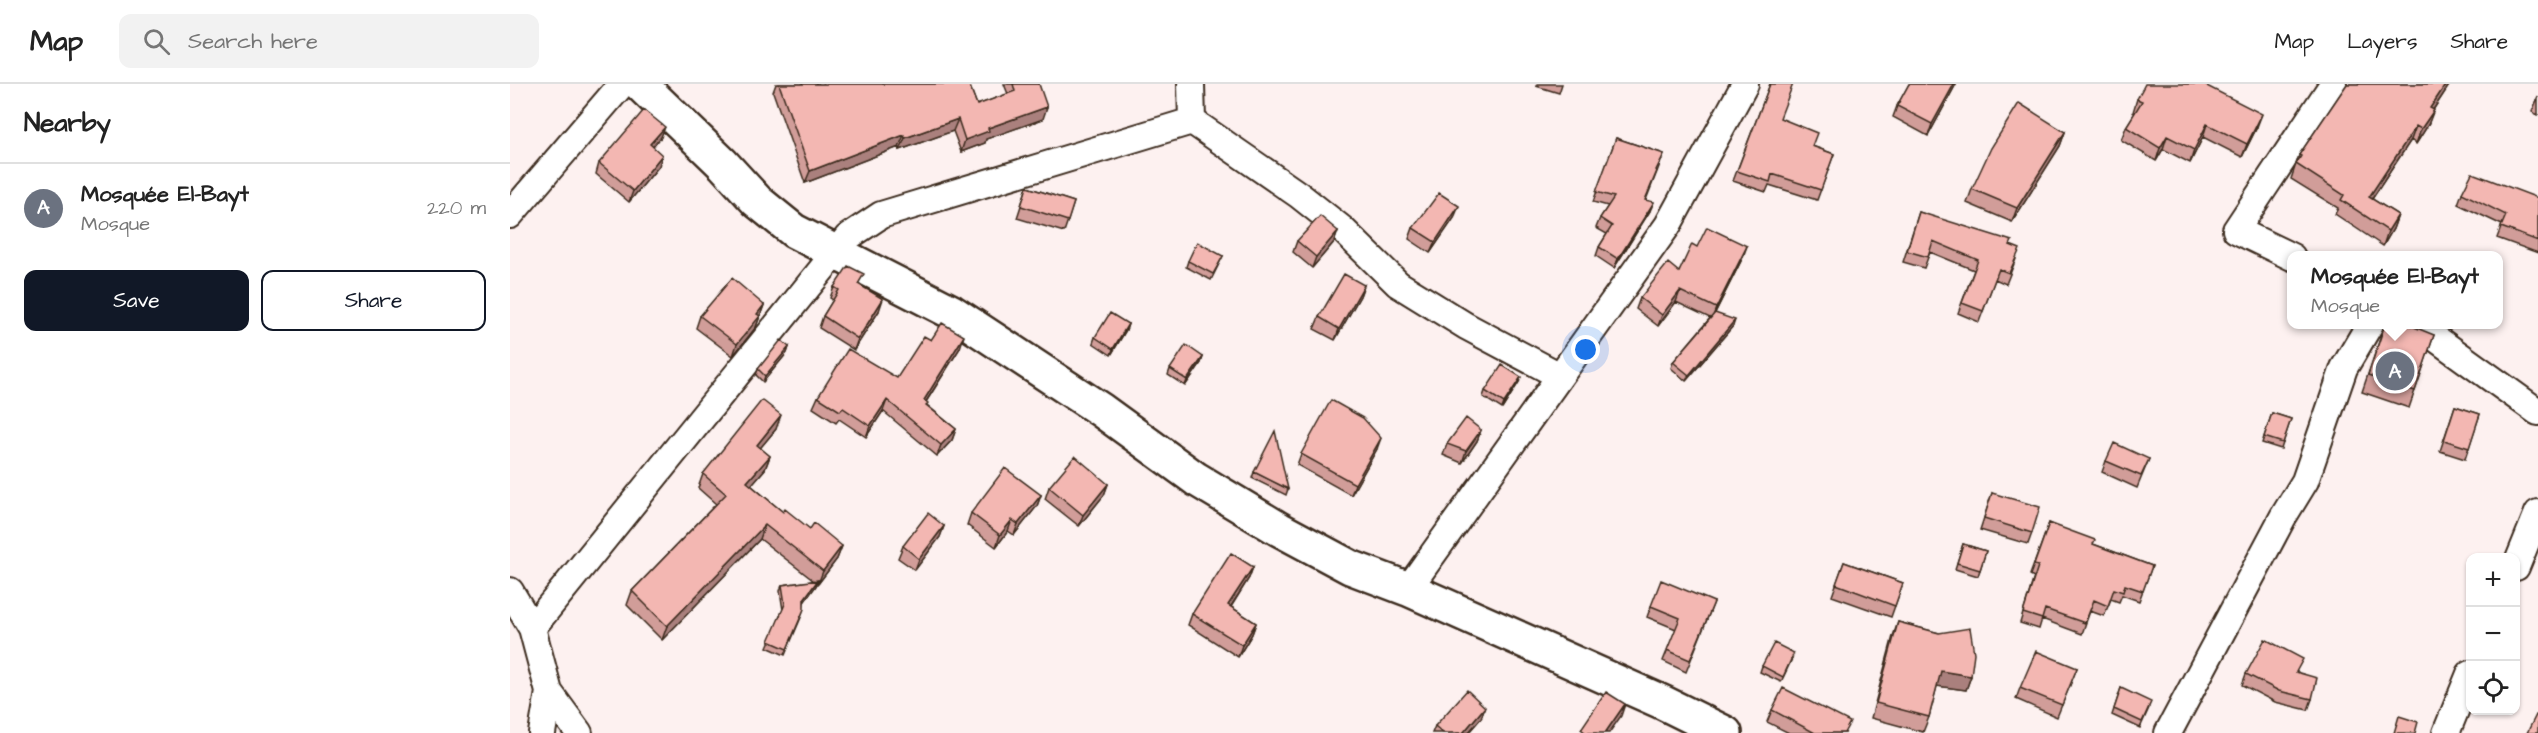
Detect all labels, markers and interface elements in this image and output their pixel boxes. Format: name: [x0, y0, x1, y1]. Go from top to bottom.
search box: [119, 14, 539, 68]
text: Map: [30, 22, 83, 61]
icon: search: [140, 25, 173, 58]
text: Search here: [188, 26, 318, 57]
text: Map: [2274, 27, 2314, 56]
text: Layers: [2347, 27, 2417, 56]
text: Share: [2450, 27, 2508, 56]
text: Nearby: [24, 105, 111, 141]
text: Mosquée El-Bayt: [81, 179, 249, 210]
text: A: [37, 194, 50, 222]
text: 220 m: [427, 194, 486, 222]
text: Mosque: [81, 210, 150, 238]
popup: [2287, 251, 2503, 329]
text: Mosquée El-Bayt: [2311, 261, 2479, 292]
button: Save: [24, 270, 249, 331]
button: Share: [261, 270, 486, 331]
text: Mosque: [2311, 292, 2380, 320]
your location: [1571, 335, 1600, 364]
pin: A: [2376, 348, 2414, 394]
map controls: [2466, 553, 2520, 715]
button: +: [2466, 553, 2520, 607]
button: −: [2466, 607, 2520, 661]
button: locate: [2466, 661, 2520, 715]

